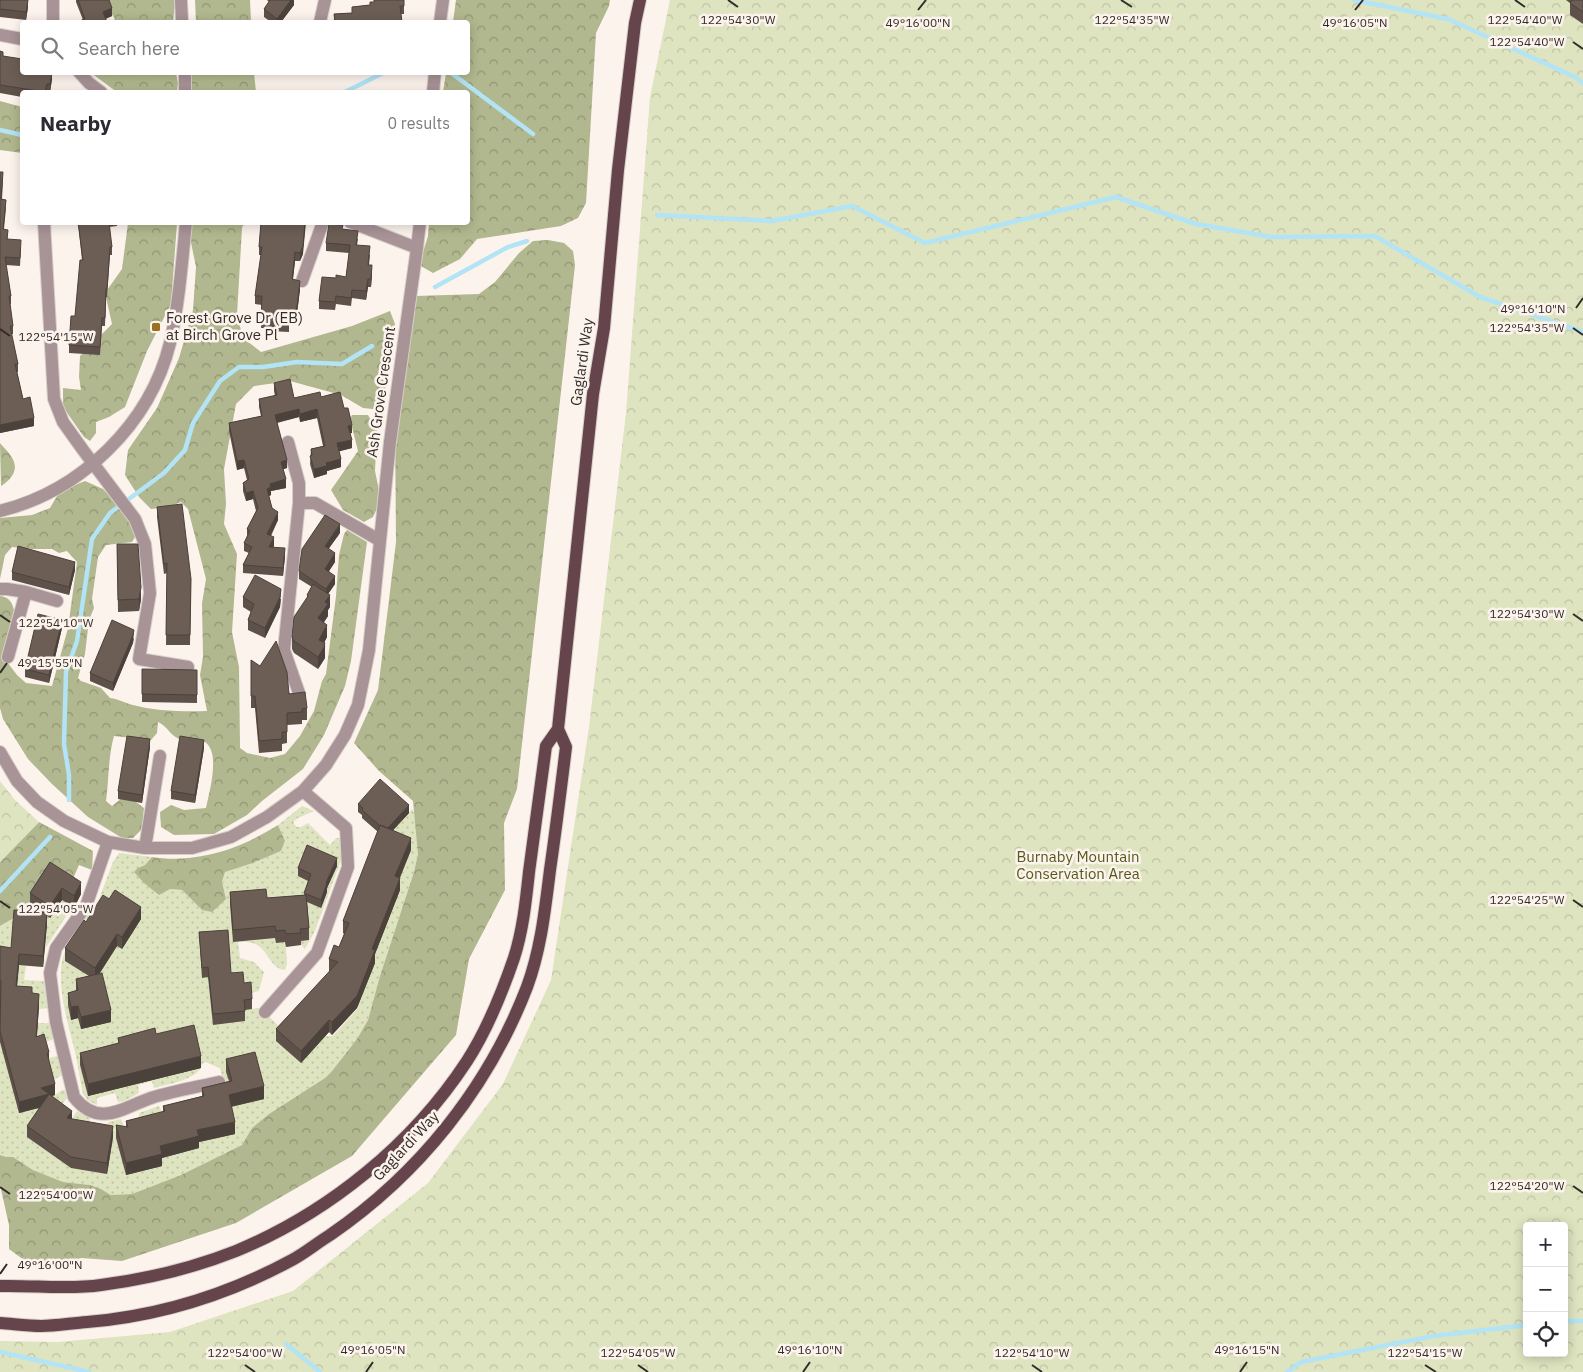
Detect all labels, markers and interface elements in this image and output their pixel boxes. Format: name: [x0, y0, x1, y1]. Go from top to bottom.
text: 122°54'30"W: [701, 12, 776, 27]
text: 122°54'35"W: [1095, 12, 1170, 27]
text: 122°54'40"W: [1488, 12, 1563, 27]
text: 49°16'00"N: [885, 15, 951, 30]
text: 49°16'05"N: [1322, 15, 1388, 30]
search box: [20, 20, 470, 75]
icon: search: [38, 34, 66, 62]
text: 122°54'40"W: [1490, 34, 1565, 49]
text: Search here: [78, 36, 180, 60]
text: Nearby: [40, 109, 111, 137]
text: 0 results: [387, 113, 450, 133]
text: 49°16'10"N: [1500, 301, 1566, 316]
place label: Forest Grove Dr (EB) at Birch Grove Pl: [166, 308, 303, 344]
street label: Gaglardi Way: [566, 316, 597, 407]
text: 122°54'35"W: [1490, 320, 1565, 335]
marker: Forest Grove Dr (EB) at Birch Grove Pl: [150, 321, 162, 333]
street label: Ash Grove Crescent: [362, 325, 399, 459]
text: 122°54'15"W: [19, 329, 94, 344]
text: 122°54'30"W: [1490, 606, 1565, 621]
text: 122°54'10"W: [19, 615, 94, 630]
text: 49°15'55"N: [17, 655, 83, 670]
park label: Burnaby Mountain Conservation Area: [1016, 847, 1140, 883]
text: 122°54'25"W: [1490, 892, 1565, 907]
text: 122°54'05"W: [19, 901, 94, 916]
street label: Gaglardi Way: [369, 1106, 443, 1185]
text: 122°54'20"W: [1490, 1178, 1565, 1193]
text: 122°54'00"W: [19, 1187, 94, 1202]
map controls: [1523, 1222, 1568, 1357]
button: +: [1523, 1222, 1568, 1267]
text: 49°16'00"N: [17, 1257, 83, 1272]
button: −: [1523, 1267, 1568, 1312]
button: locate: [1523, 1312, 1568, 1357]
text: 49°16'05"N: [340, 1342, 406, 1357]
text: 49°16'10"N: [777, 1342, 843, 1357]
text: 49°16'15"N: [1214, 1342, 1280, 1357]
text: 122°54'00"W: [208, 1345, 283, 1360]
text: 122°54'05"W: [601, 1345, 676, 1360]
text: 122°54'10"W: [995, 1345, 1070, 1360]
text: 122°54'15"W: [1388, 1345, 1463, 1360]

